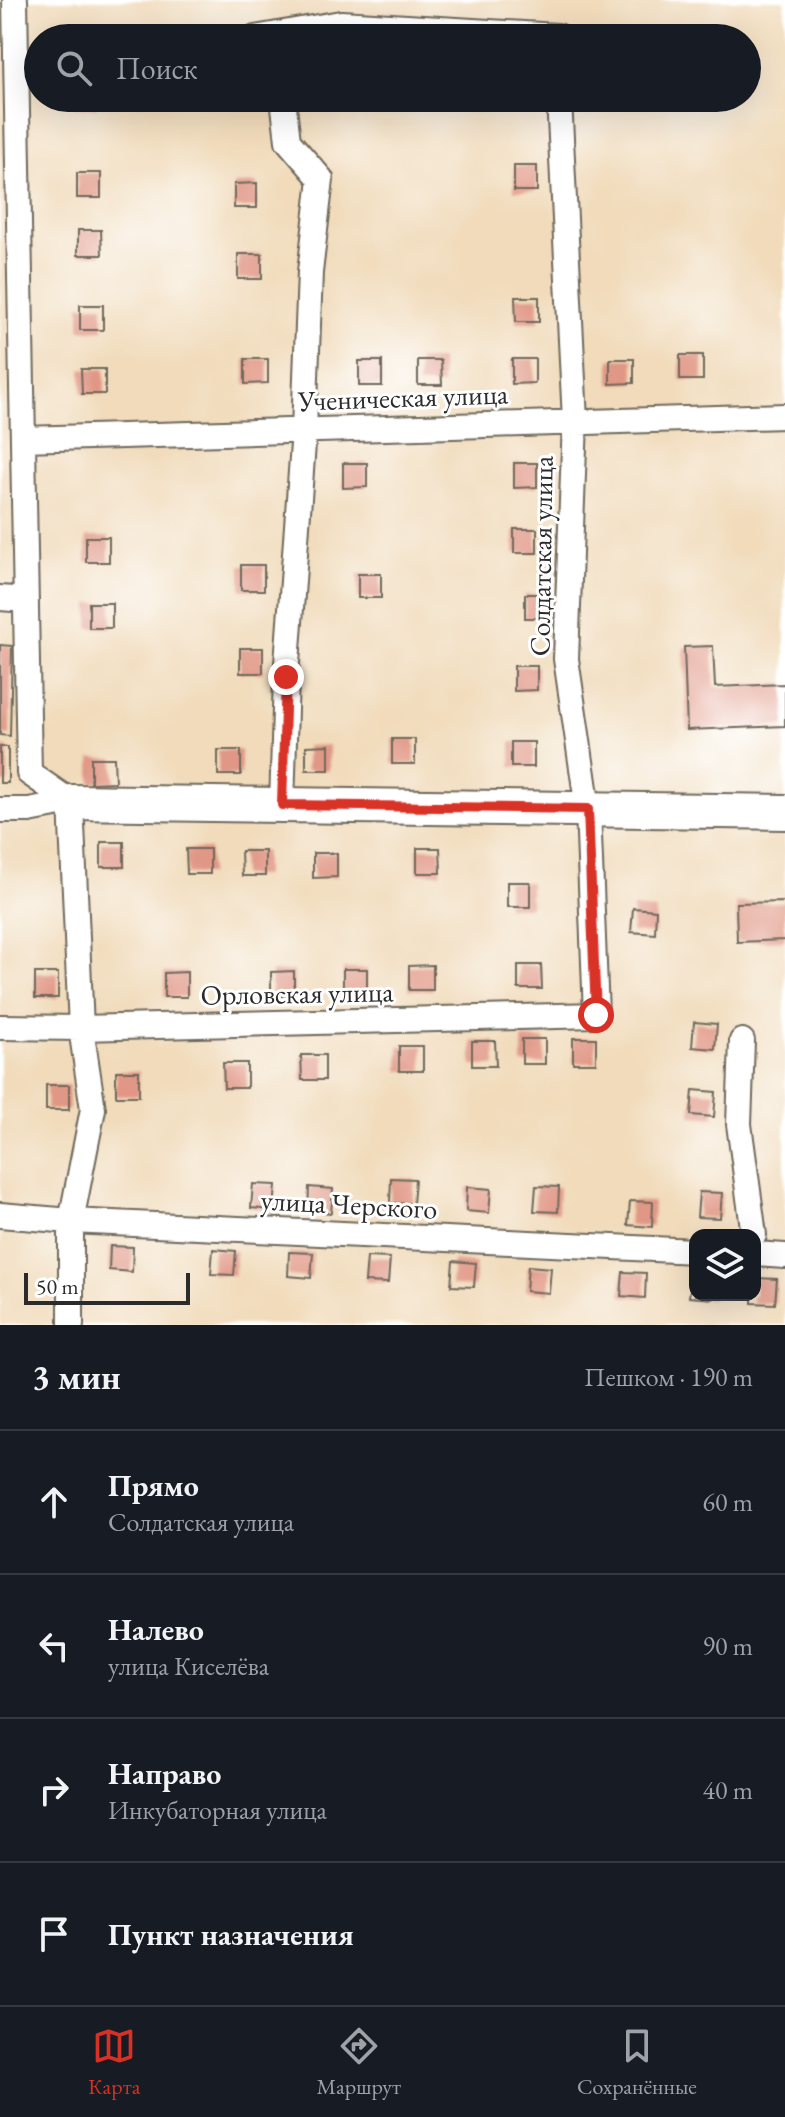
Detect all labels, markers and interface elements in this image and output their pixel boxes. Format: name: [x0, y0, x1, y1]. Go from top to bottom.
search box: [24, 24, 761, 112]
icon: search: [52, 46, 96, 90]
text: Поиск: [116, 49, 198, 88]
street label: Ученическая улица: [296, 375, 510, 419]
street label: Солдатская улица: [521, 455, 561, 657]
route end: [268, 659, 304, 695]
street label: Орловская улица: [200, 973, 395, 1013]
route start: [578, 997, 614, 1033]
street label: улица Черского: [260, 1181, 438, 1227]
map controls: [689, 1229, 761, 1301]
button: layers: [689, 1229, 761, 1301]
scale bar: [24, 1269, 190, 1305]
text: 50 m: [36, 1272, 79, 1301]
text: 3 мин: [32, 1355, 121, 1399]
text: Пешком · 190 m: [584, 1360, 753, 1394]
text: Прямо: [108, 1466, 199, 1505]
icon: ahead: [32, 1480, 76, 1524]
text: 60 m: [703, 1485, 753, 1519]
text: Солдатская улица: [108, 1505, 294, 1539]
text: Налево: [108, 1610, 204, 1649]
icon: left: [32, 1624, 76, 1668]
text: 90 m: [703, 1629, 753, 1663]
text: улица Киселёва: [108, 1649, 269, 1683]
text: Направо: [108, 1754, 221, 1793]
icon: right: [32, 1768, 76, 1812]
text: 40 m: [703, 1773, 753, 1807]
text: Инкубаторная улица: [108, 1793, 327, 1827]
icon: arrive: [32, 1912, 76, 1956]
text: Пункт назначения: [108, 1915, 354, 1954]
tab: Карта: [88, 2024, 141, 2101]
tab: Маршрут: [317, 2024, 401, 2101]
tab: Сохранённые: [577, 2024, 697, 2101]

